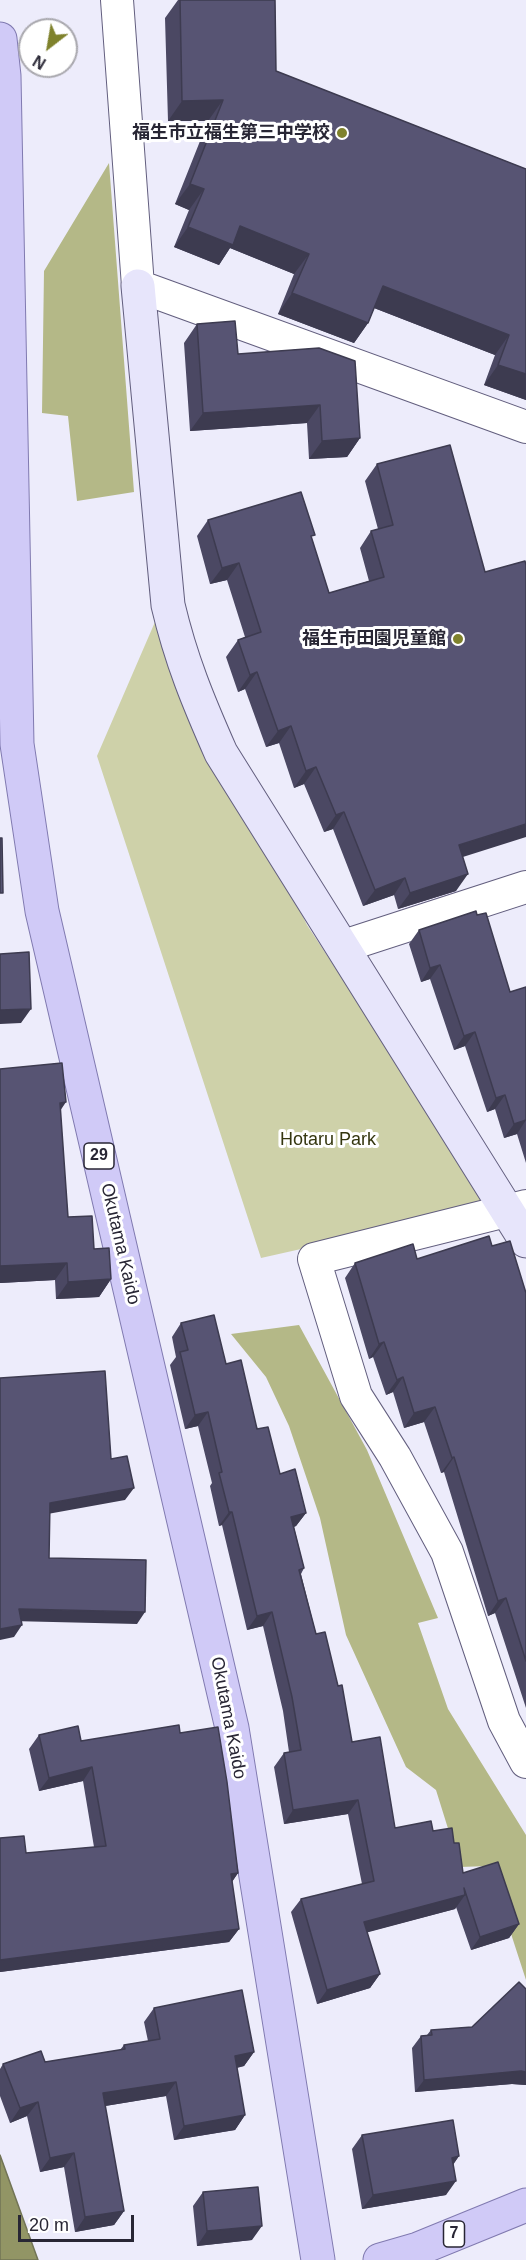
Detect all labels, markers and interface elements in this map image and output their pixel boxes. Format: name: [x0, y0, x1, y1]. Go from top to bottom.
north arrow: [18, 18, 78, 78]
text: N: [30, 52, 49, 72]
place label: 福生市立福生第三中学校: [132, 122, 330, 144]
marker: 福生市立福生第三中学校: [335, 126, 349, 140]
place label: 福生市田園児童館: [302, 628, 446, 650]
marker: 福生市田園児童館: [451, 632, 465, 646]
park label: Hotaru Park: [280, 1129, 376, 1151]
road number: 29: [84, 1143, 114, 1169]
street label: Okutama Kaido: [96, 1181, 144, 1307]
street label: Okutama Kaido: [206, 1655, 250, 1781]
scale bar: [21, 2203, 136, 2241]
text: 20 m: [29, 2215, 69, 2235]
road number: 7: [444, 2221, 464, 2247]

